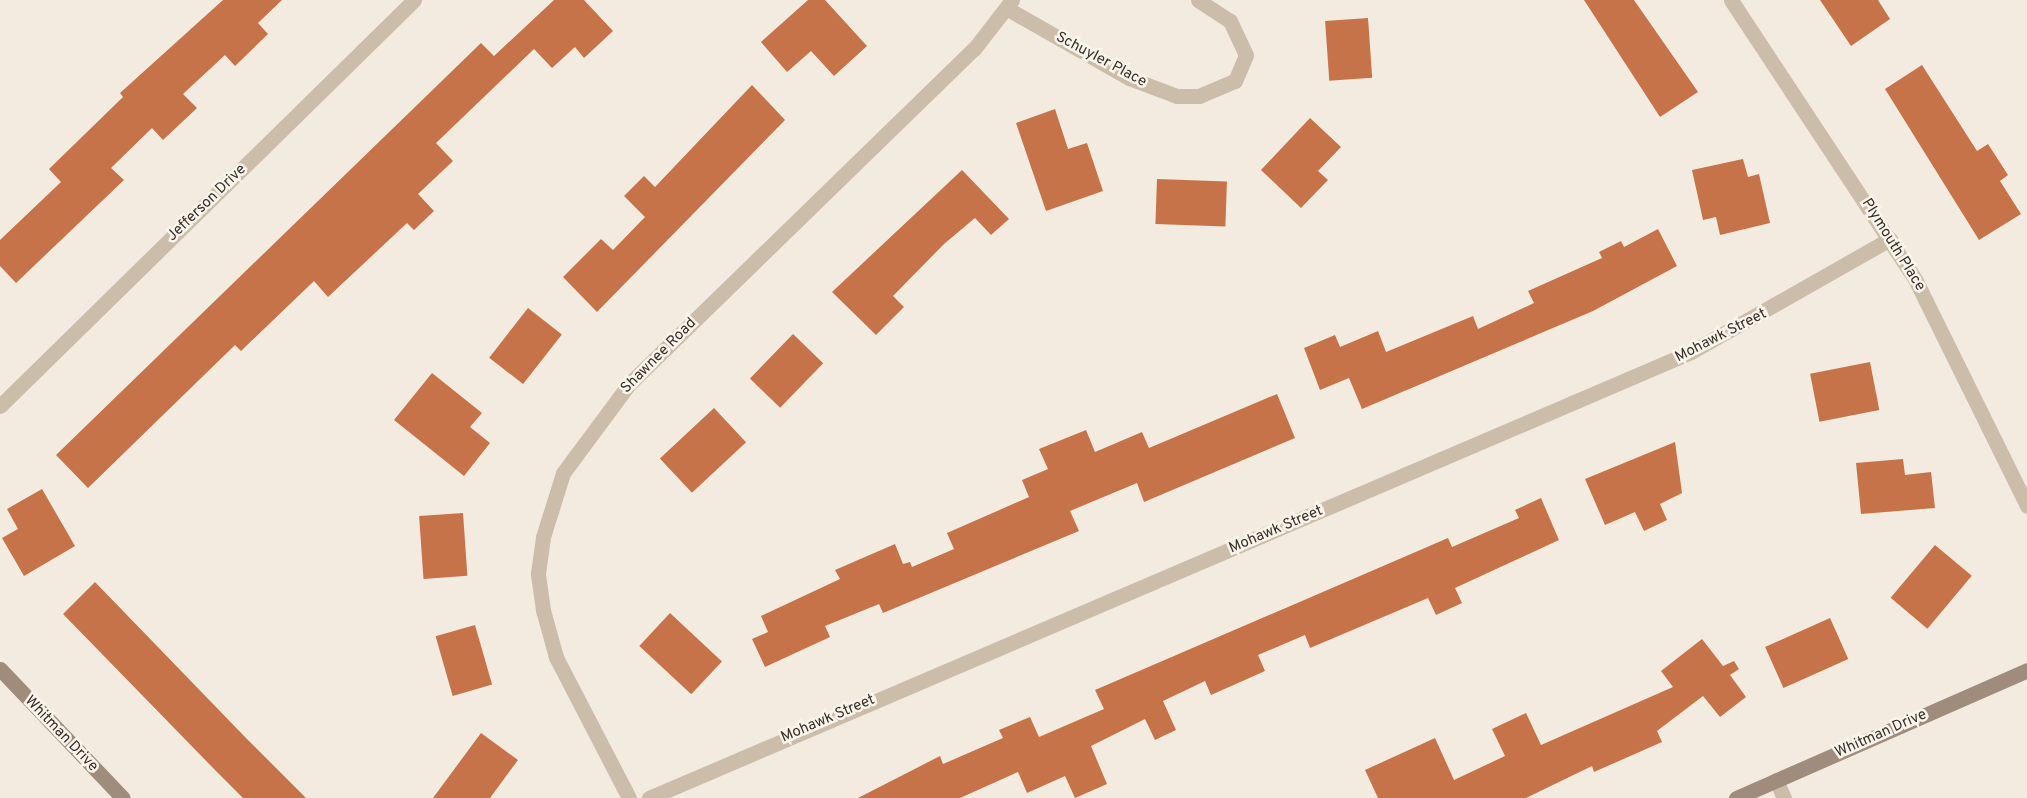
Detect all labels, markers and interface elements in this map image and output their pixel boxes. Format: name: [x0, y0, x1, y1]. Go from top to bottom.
street label: Schuyler Place: [1053, 29, 1149, 91]
street label: Jefferson Drive: [164, 161, 250, 245]
street label: Plymouth Place: [1857, 195, 1929, 295]
street label: Mohawk Street: [1672, 305, 1770, 367]
street label: Shawnee Road: [618, 315, 700, 397]
street label: Mohawk Street: [1226, 502, 1326, 558]
street label: Mohawk Street: [778, 691, 878, 747]
street label: Whitman Drive: [20, 692, 102, 776]
street label: Whitman Drive: [1832, 706, 1930, 762]

